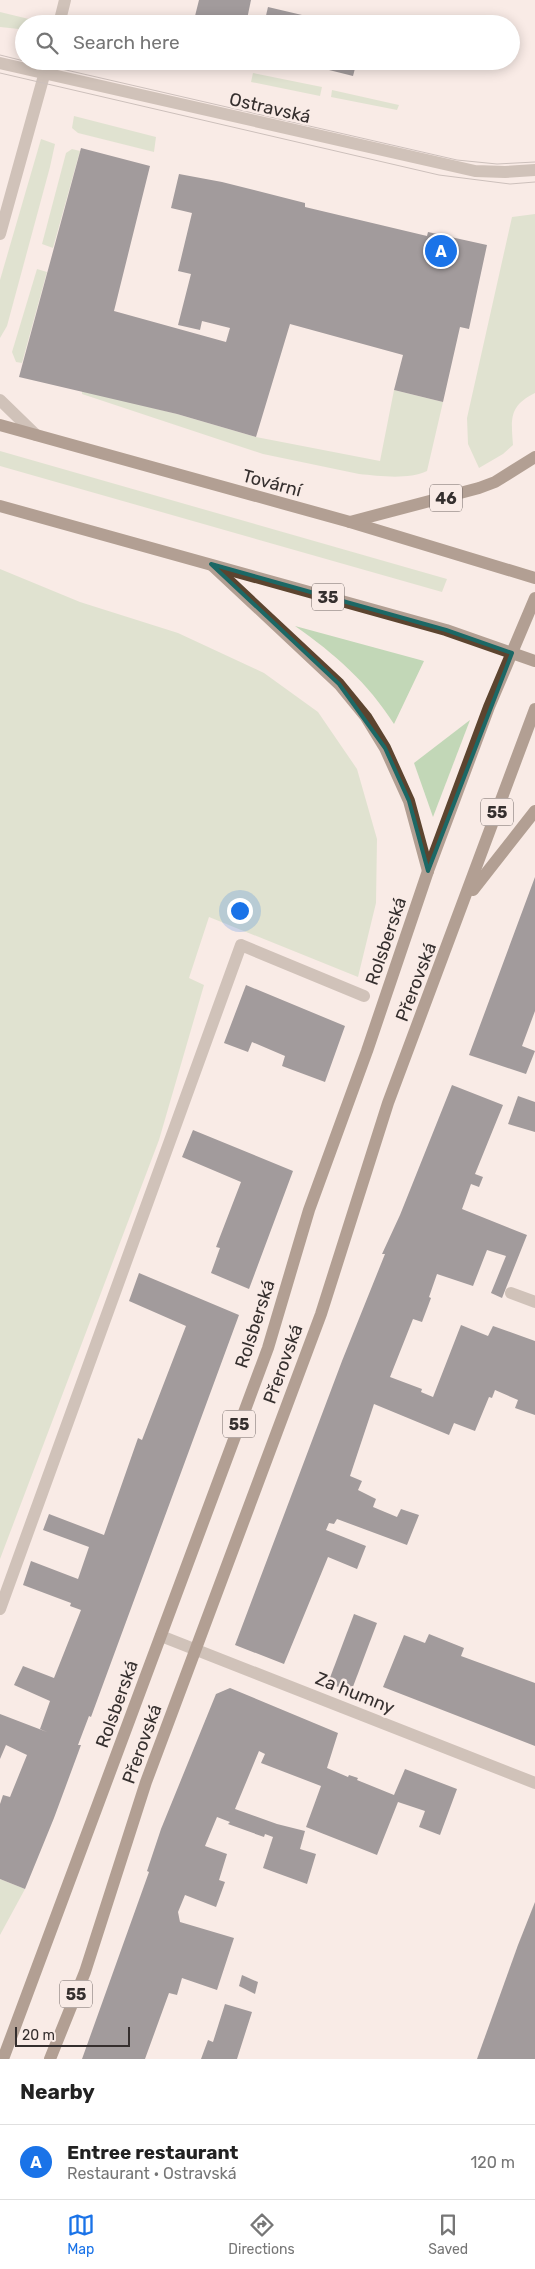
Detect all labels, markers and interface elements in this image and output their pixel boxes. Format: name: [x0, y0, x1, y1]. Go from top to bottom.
search box: [15, 15, 520, 70]
icon: search: [33, 29, 61, 57]
text: Search here: [73, 31, 180, 54]
street label: Ostravská: [227, 88, 313, 128]
pin: A: [425, 232, 457, 270]
street label: Tovární: [240, 465, 306, 502]
road number: 46: [430, 484, 462, 512]
road number: 35: [312, 584, 344, 610]
road number: 55: [481, 799, 513, 826]
street label: Rolsberská: [361, 894, 411, 988]
your location: [227, 898, 253, 924]
street label: Přerovská: [391, 939, 441, 1025]
street label: Rolsberská: [230, 1277, 280, 1371]
street label: Přerovská: [258, 1321, 308, 1407]
road number: 55: [223, 1410, 255, 1438]
street label: Rolsberská: [91, 1657, 143, 1751]
street label: Za humny: [312, 1667, 398, 1719]
street label: Přerovská: [117, 1701, 167, 1787]
road number: 55: [60, 1980, 92, 2008]
scale bar: [15, 2024, 130, 2047]
text: 20 m: [22, 2027, 55, 2044]
text: Nearby: [20, 2079, 95, 2104]
text: Entree restaurant: [67, 2141, 239, 2164]
text: A: [30, 2153, 42, 2172]
text: 120 m: [470, 2153, 515, 2172]
text: Restaurant · Ostravská: [67, 2164, 237, 2183]
tab: Map: [67, 2211, 95, 2258]
tab: Directions: [228, 2211, 295, 2258]
tab: Saved: [428, 2211, 468, 2258]

